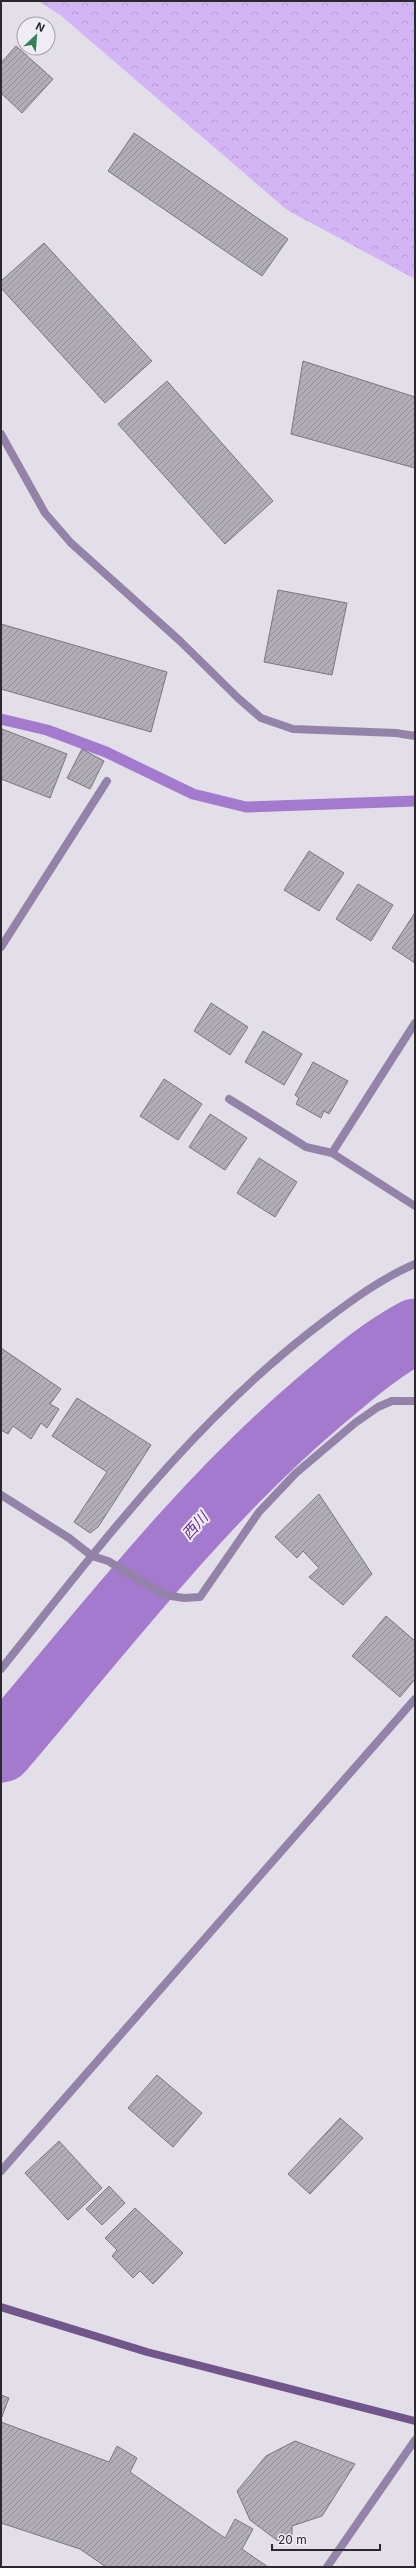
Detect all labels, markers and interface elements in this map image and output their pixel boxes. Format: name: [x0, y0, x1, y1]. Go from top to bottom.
north arrow: [16, 16, 56, 56]
text: N: [34, 19, 47, 35]
water label: 西川: [178, 1507, 213, 1543]
scale bar: [272, 2526, 380, 2552]
text: 20 m: [278, 2532, 307, 2547]

